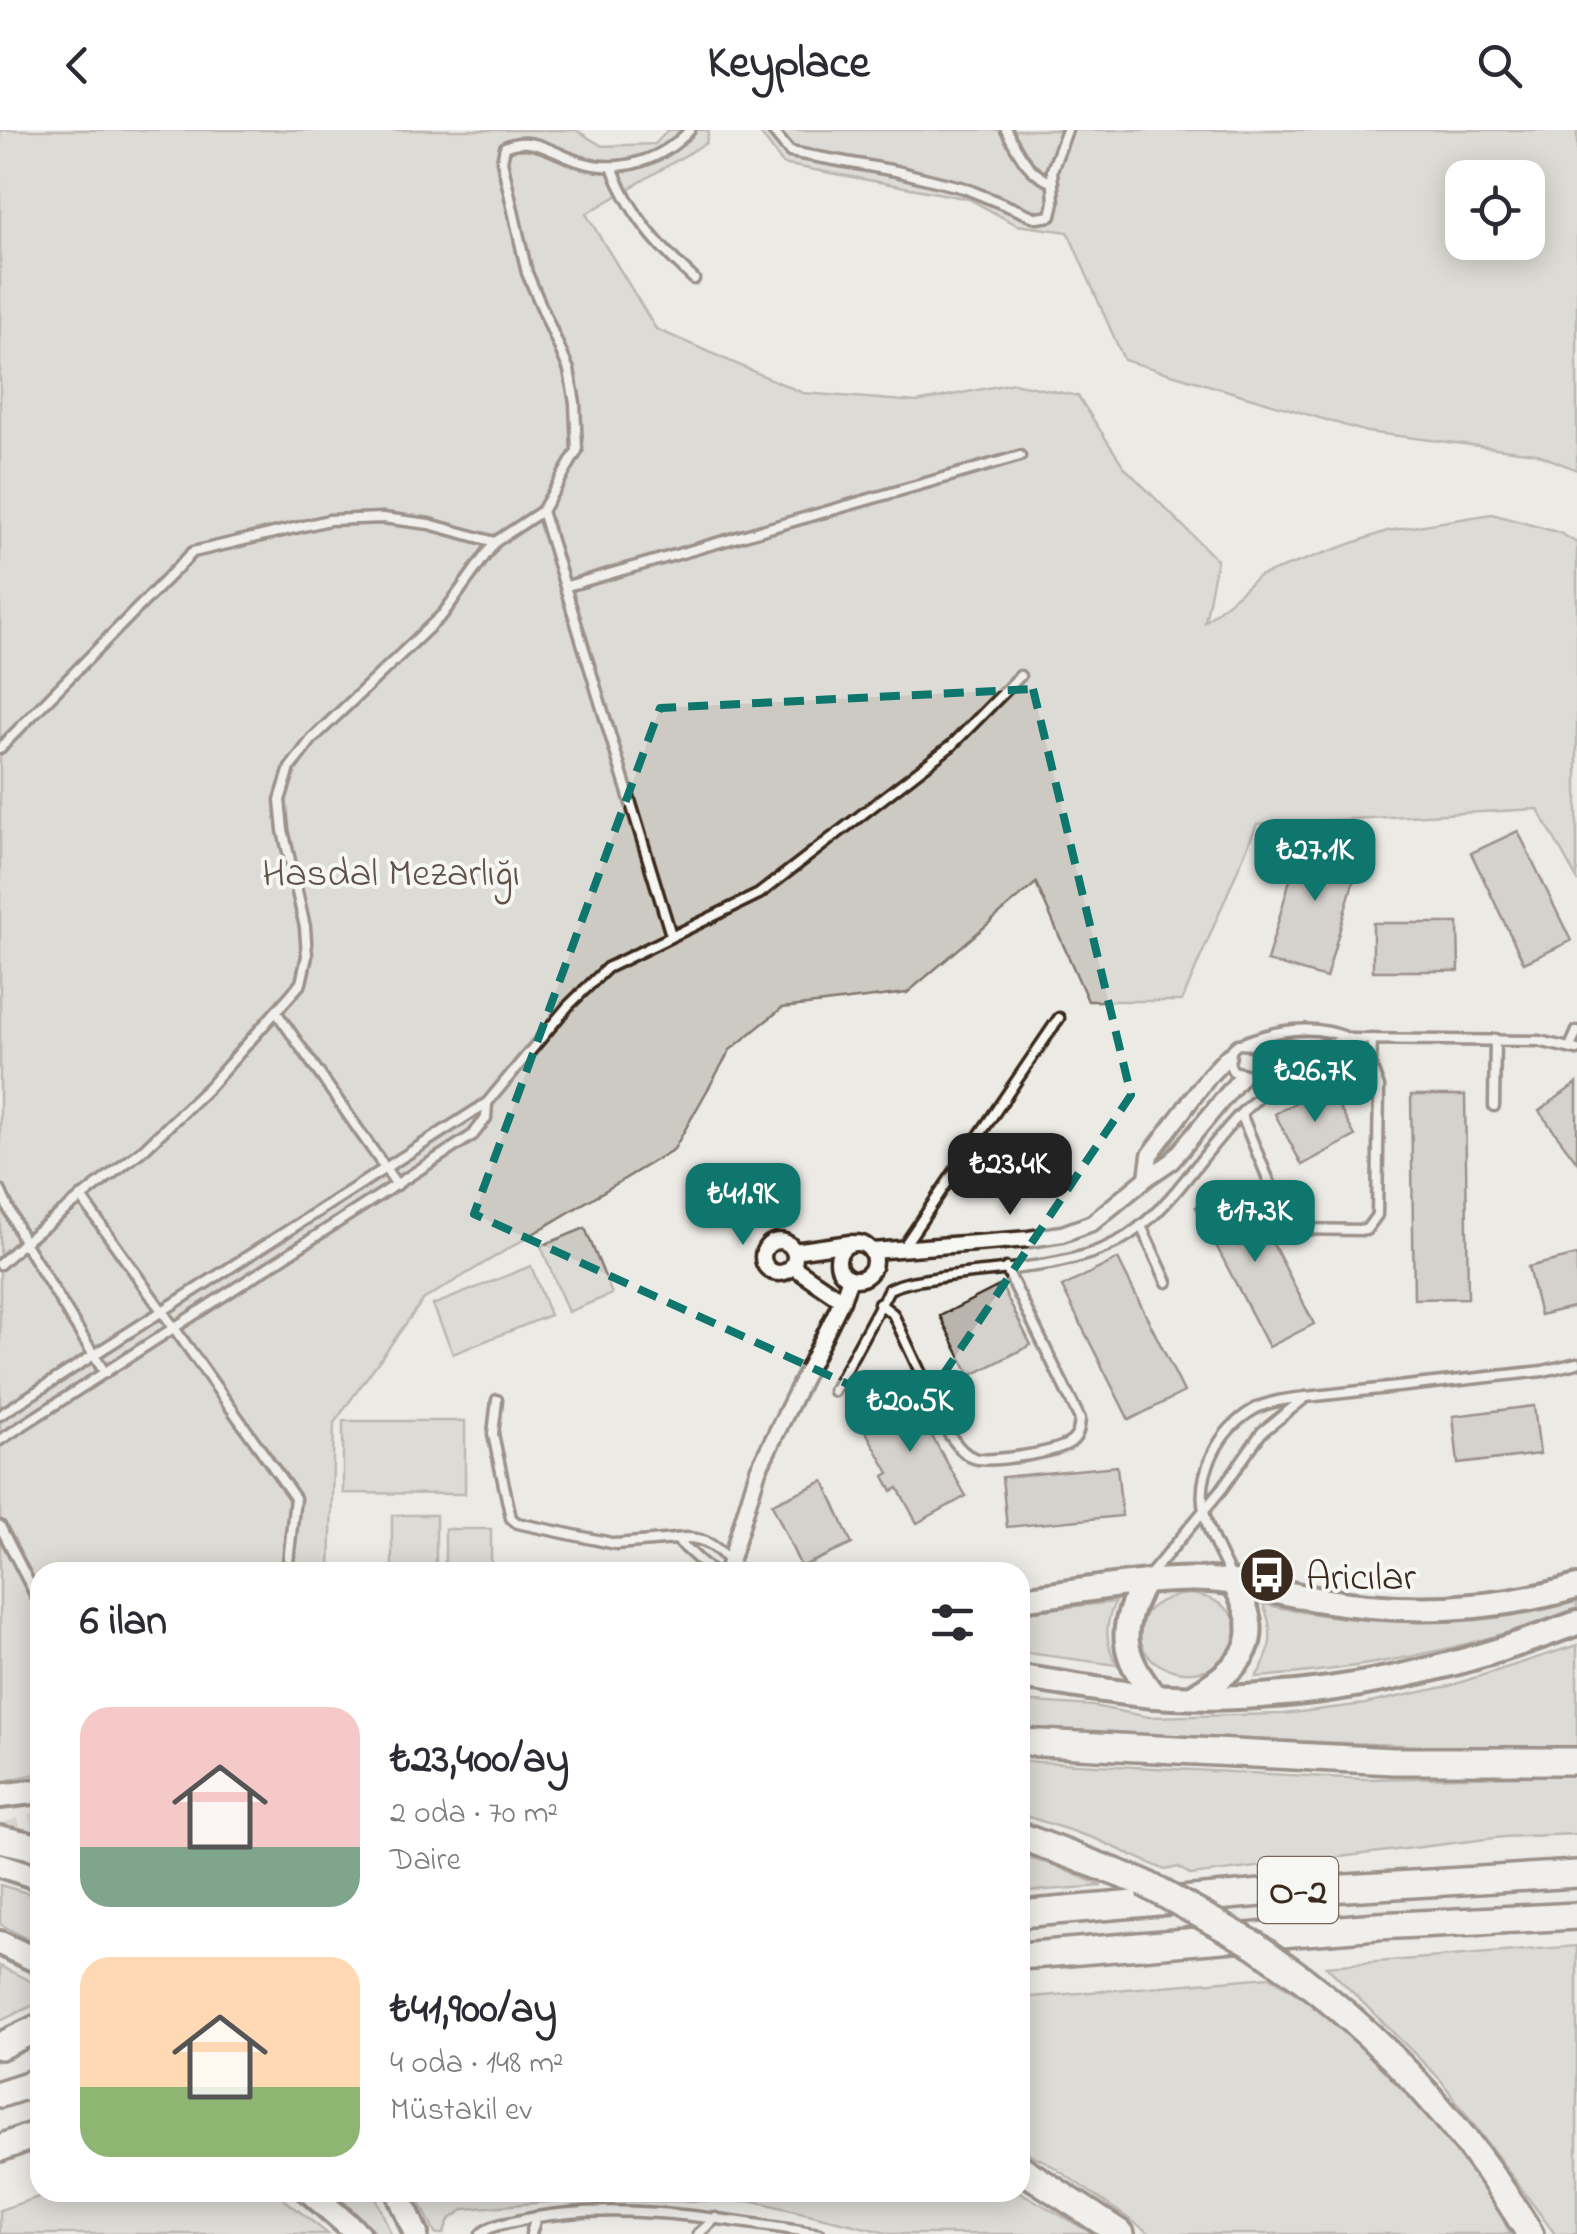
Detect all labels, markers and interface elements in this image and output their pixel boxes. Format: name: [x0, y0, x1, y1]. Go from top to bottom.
text: Keyplace: [707, 32, 870, 98]
icon: back: [50, 38, 105, 93]
icon: search: [1472, 38, 1527, 93]
map controls: [1445, 160, 1545, 260]
button: locate: [1445, 160, 1545, 260]
pin: ₺27.1K: [1234, 819, 1396, 904]
text: ₺27.1K: [1276, 828, 1354, 875]
park label: Hasdal Mezarlığı: [262, 846, 520, 905]
pin: ₺26.7K: [1234, 1040, 1396, 1125]
text: ₺26.7K: [1274, 1049, 1356, 1096]
pin: ₺23.4K: [929, 1133, 1091, 1218]
text: ₺23.4K: [970, 1142, 1050, 1189]
pin: ₺41.9K: [662, 1163, 824, 1248]
text: ₺41.9K: [708, 1172, 778, 1219]
pin: ₺17.3K: [1174, 1180, 1336, 1265]
text: ₺17.3K: [1218, 1189, 1292, 1236]
pin: ₺20.5K: [829, 1370, 991, 1455]
text: ₺20.5K: [867, 1379, 953, 1426]
bus stop icon: Aricılar: [1237, 1545, 1297, 1605]
place label: Aricılar: [1306, 1550, 1417, 1609]
text: 6 ilan: [80, 1592, 167, 1653]
icon: filters: [925, 1595, 980, 1650]
text: ₺23,400/ay: [390, 1730, 569, 1791]
icon: home: [160, 1747, 280, 1867]
text: 2 oda · 70 m²: [390, 1791, 558, 1838]
text: Daire: [390, 1838, 461, 1885]
road number: O-2: [1258, 1857, 1338, 1923]
text: ₺41,900/ay: [390, 1980, 557, 2041]
icon: home: [160, 1997, 280, 2117]
text: 4 oda · 148 m²: [390, 2041, 564, 2088]
text: Müstakil ev: [390, 2088, 532, 2135]

